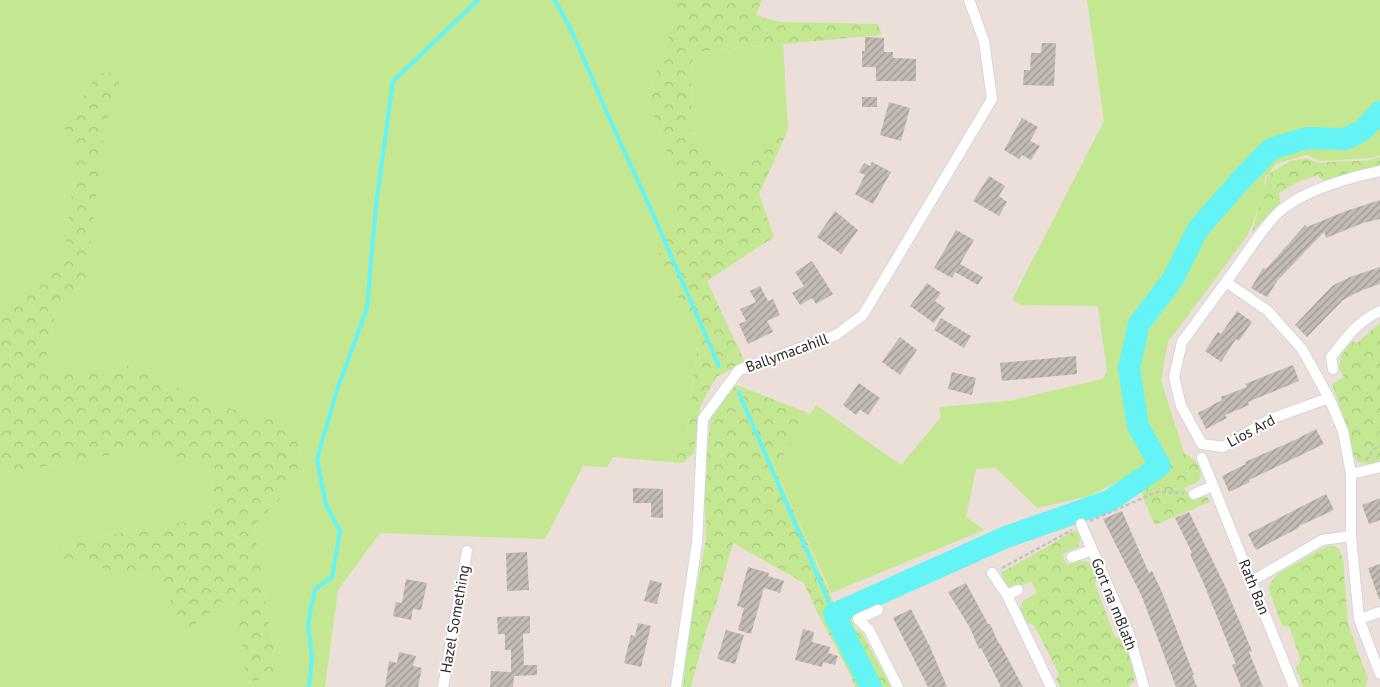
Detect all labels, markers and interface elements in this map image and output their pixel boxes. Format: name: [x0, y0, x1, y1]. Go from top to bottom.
street label: Ballymacahill: [743, 329, 831, 376]
street label: Lios Ard: [1224, 410, 1278, 451]
street label: Gort na mBlath: [1087, 555, 1142, 653]
street label: Rath Ban: [1235, 556, 1274, 617]
street label: Hazel Something: [436, 563, 473, 674]

